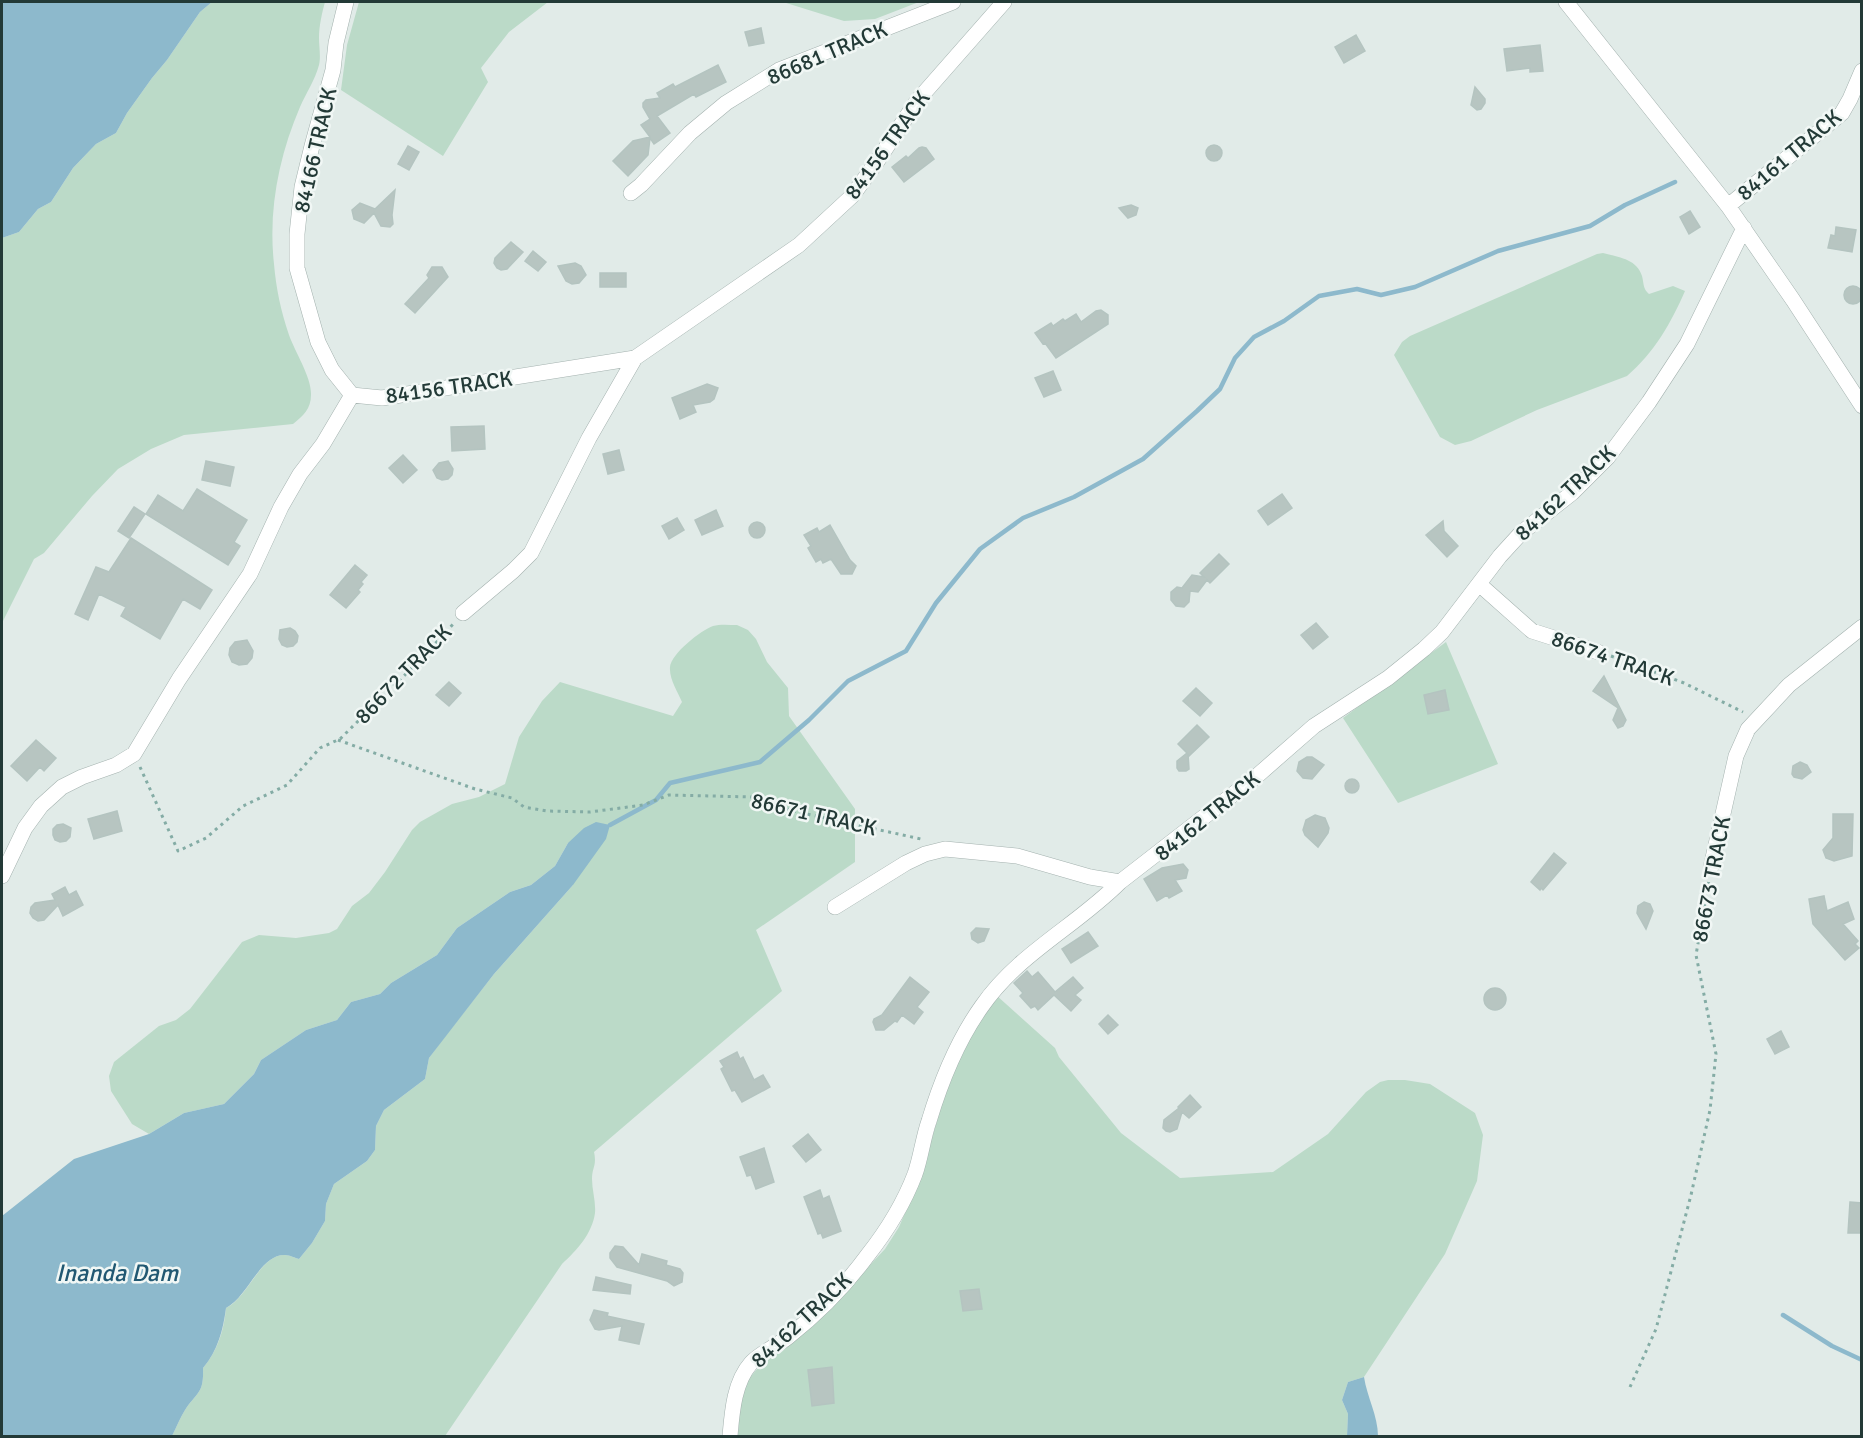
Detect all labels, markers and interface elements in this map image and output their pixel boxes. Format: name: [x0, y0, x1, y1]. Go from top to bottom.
street label: 86681 TRACK: [763, 16, 891, 90]
street label: 84166 TRACK: [287, 85, 343, 215]
street label: 84156 TRACK: [839, 85, 935, 205]
street label: 84161 TRACK: [1731, 104, 1847, 206]
street label: 84156 TRACK: [384, 365, 514, 409]
street label: 84162 TRACK: [1509, 440, 1621, 546]
street label: 86672 TRACK: [349, 619, 457, 729]
street label: 86674 TRACK: [1548, 624, 1678, 692]
street label: 84162 TRACK: [1149, 765, 1265, 867]
street label: 86671 TRACK: [749, 786, 879, 842]
street label: 86673 TRACK: [1686, 814, 1736, 944]
water label: Inanda Dam: [56, 1258, 179, 1288]
street label: 84162 TRACK: [745, 1267, 857, 1373]

